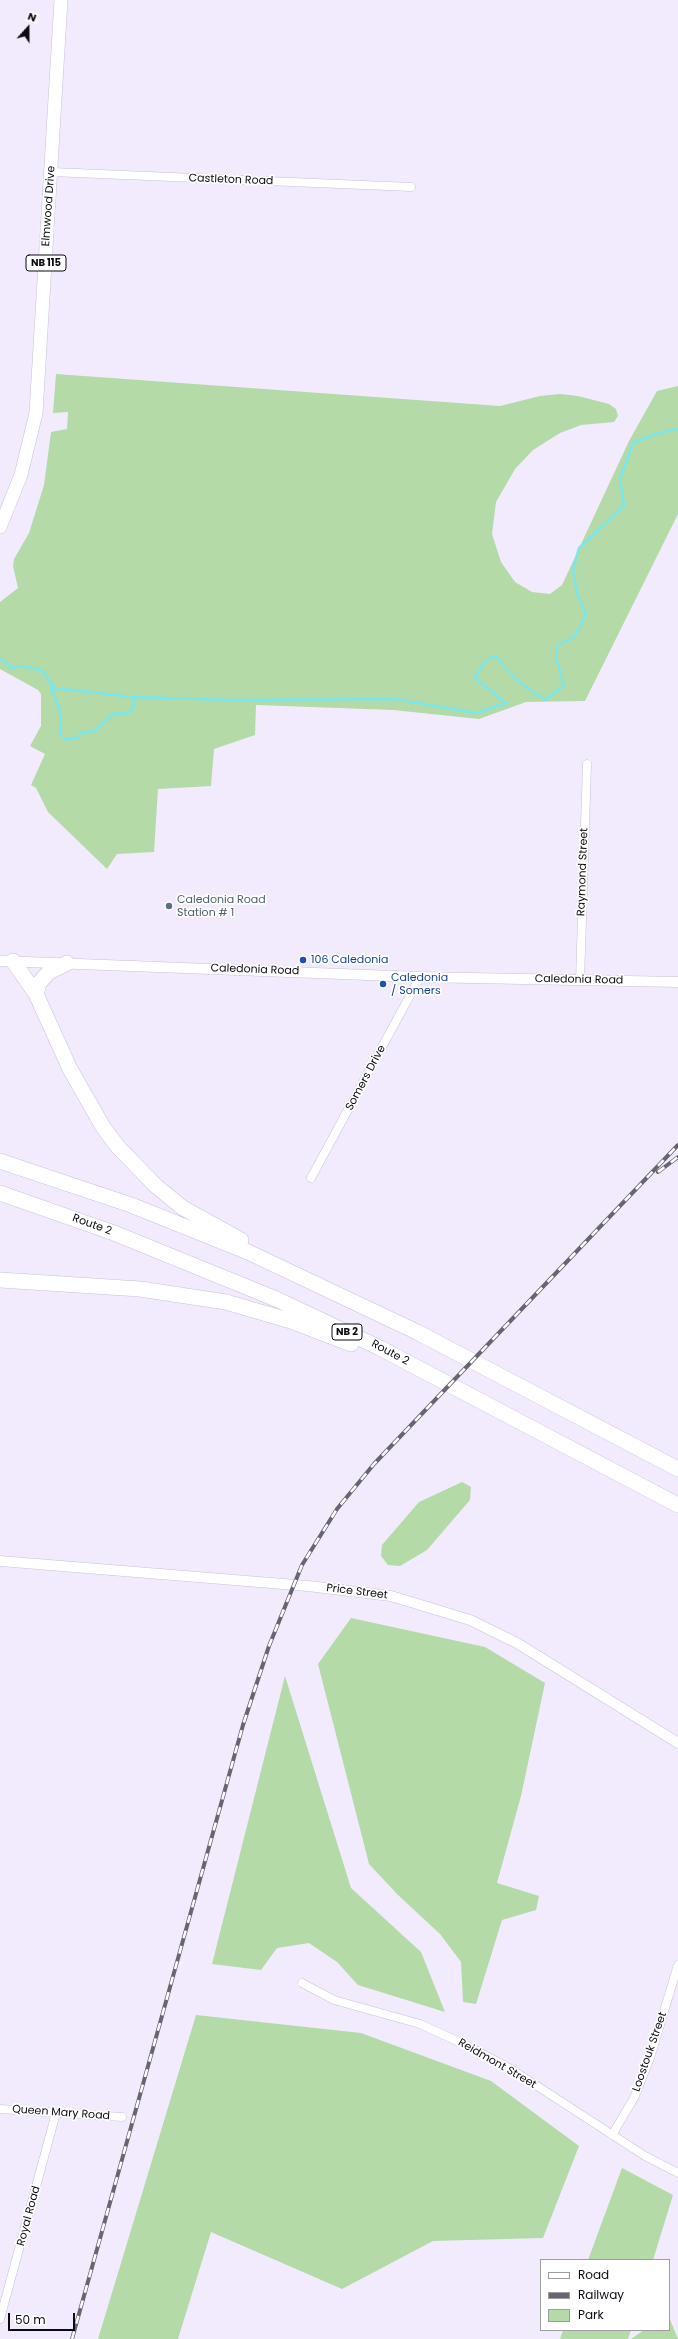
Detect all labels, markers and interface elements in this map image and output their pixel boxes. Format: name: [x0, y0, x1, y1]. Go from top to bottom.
north arrow: [8, 8, 48, 48]
text: N: [26, 8, 39, 26]
street label: Elmwood Drive: [40, 165, 58, 247]
street label: Castleton Road: [188, 172, 274, 188]
road number: NB 115: [26, 255, 66, 271]
street label: Raymond Street: [575, 828, 591, 916]
place label: Caledonia Road Station # 1: [177, 893, 266, 919]
marker: Caledonia Road Station # 1: [164, 901, 174, 911]
place label: 106 Caledonia: [311, 953, 388, 967]
marker: 106 Caledonia: [298, 955, 308, 965]
street label: Caledonia Road: [210, 962, 300, 978]
place label: Caledonia / Somers: [391, 971, 448, 997]
street label: Caledonia Road: [535, 973, 623, 987]
marker: Caledonia / Somers: [378, 979, 388, 989]
street label: Somers Drive: [343, 1043, 389, 1113]
street label: Route 2: [71, 1212, 113, 1238]
road number: NB 2: [332, 1324, 362, 1340]
street label: Route 2: [369, 1338, 411, 1368]
street label: Price Street: [326, 1582, 388, 1602]
street label: Loostouk Street: [630, 2010, 670, 2094]
street label: Reidmont Street: [456, 2036, 538, 2092]
street label: Queen Mary Road: [12, 2103, 110, 2123]
street label: Royal Road: [15, 2185, 43, 2247]
legend: [540, 2259, 670, 2331]
text: Road: [578, 2266, 609, 2283]
text: Railway: [578, 2286, 624, 2303]
scale bar: [10, 2305, 77, 2331]
text: Park: [578, 2306, 604, 2323]
text: 50 m: [15, 2311, 46, 2328]

